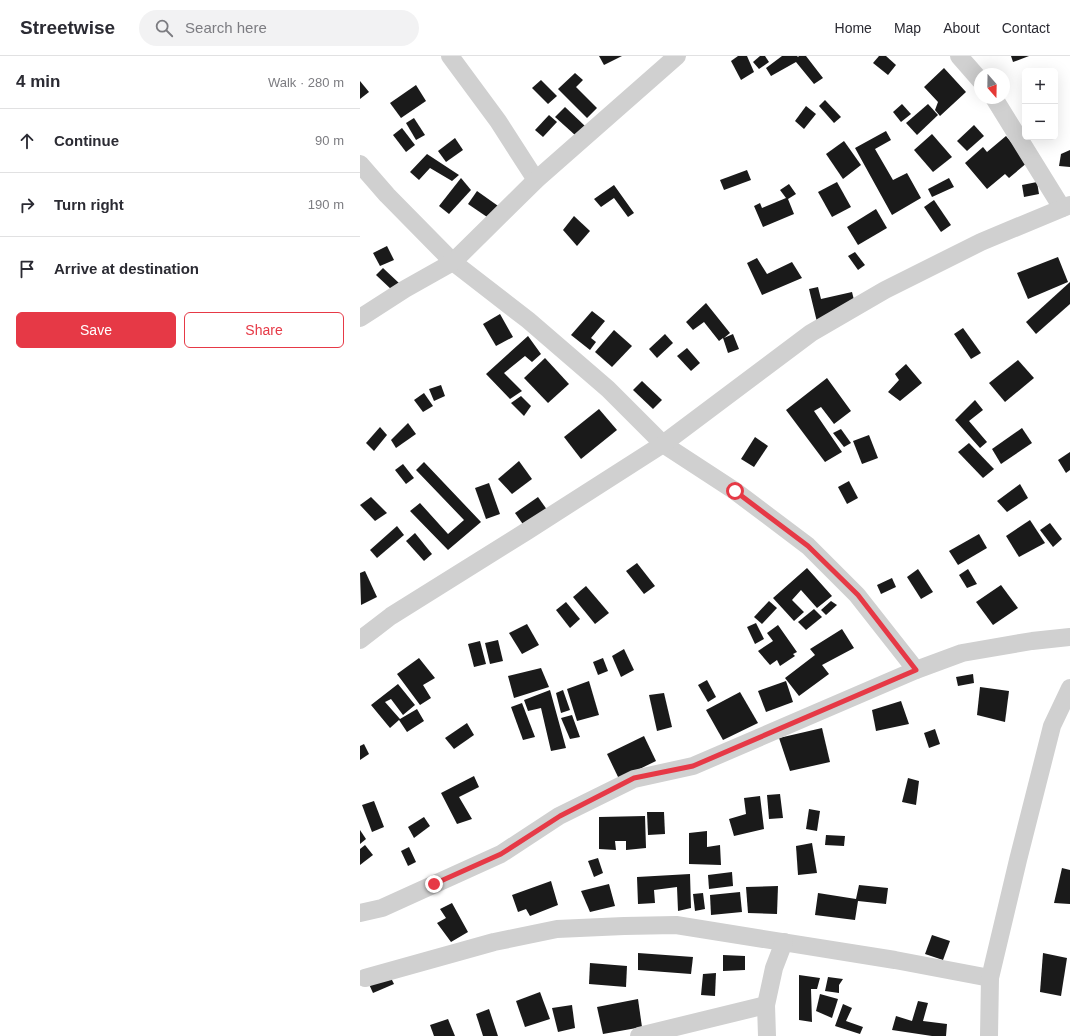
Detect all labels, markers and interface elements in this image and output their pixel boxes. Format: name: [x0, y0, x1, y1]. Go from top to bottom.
search box: [139, 10, 419, 46]
text: Streetwise: [20, 17, 115, 38]
icon: search: [153, 17, 175, 39]
text: Search here: [185, 19, 267, 36]
text: Home: [835, 20, 872, 36]
text: Map: [894, 20, 921, 36]
text: About: [943, 20, 980, 36]
text: Contact: [1002, 20, 1050, 36]
north arrow: [974, 68, 1010, 104]
map controls: [1022, 68, 1058, 140]
button: +: [1022, 68, 1058, 104]
text: 4 min: [16, 72, 60, 91]
text: Walk · 280 m: [268, 75, 344, 90]
button: −: [1022, 104, 1058, 140]
icon: ahead: [16, 130, 38, 152]
text: Continue: [54, 132, 119, 149]
text: 90 m: [315, 133, 344, 148]
icon: right: [16, 194, 38, 216]
text: Turn right: [54, 196, 124, 213]
text: 190 m: [308, 197, 344, 212]
icon: arrive: [16, 258, 38, 280]
text: Arrive at destination: [54, 260, 199, 277]
button: Save: [16, 312, 176, 348]
button: Share: [184, 312, 344, 348]
route start: [726, 482, 744, 500]
route end: [425, 875, 443, 893]

